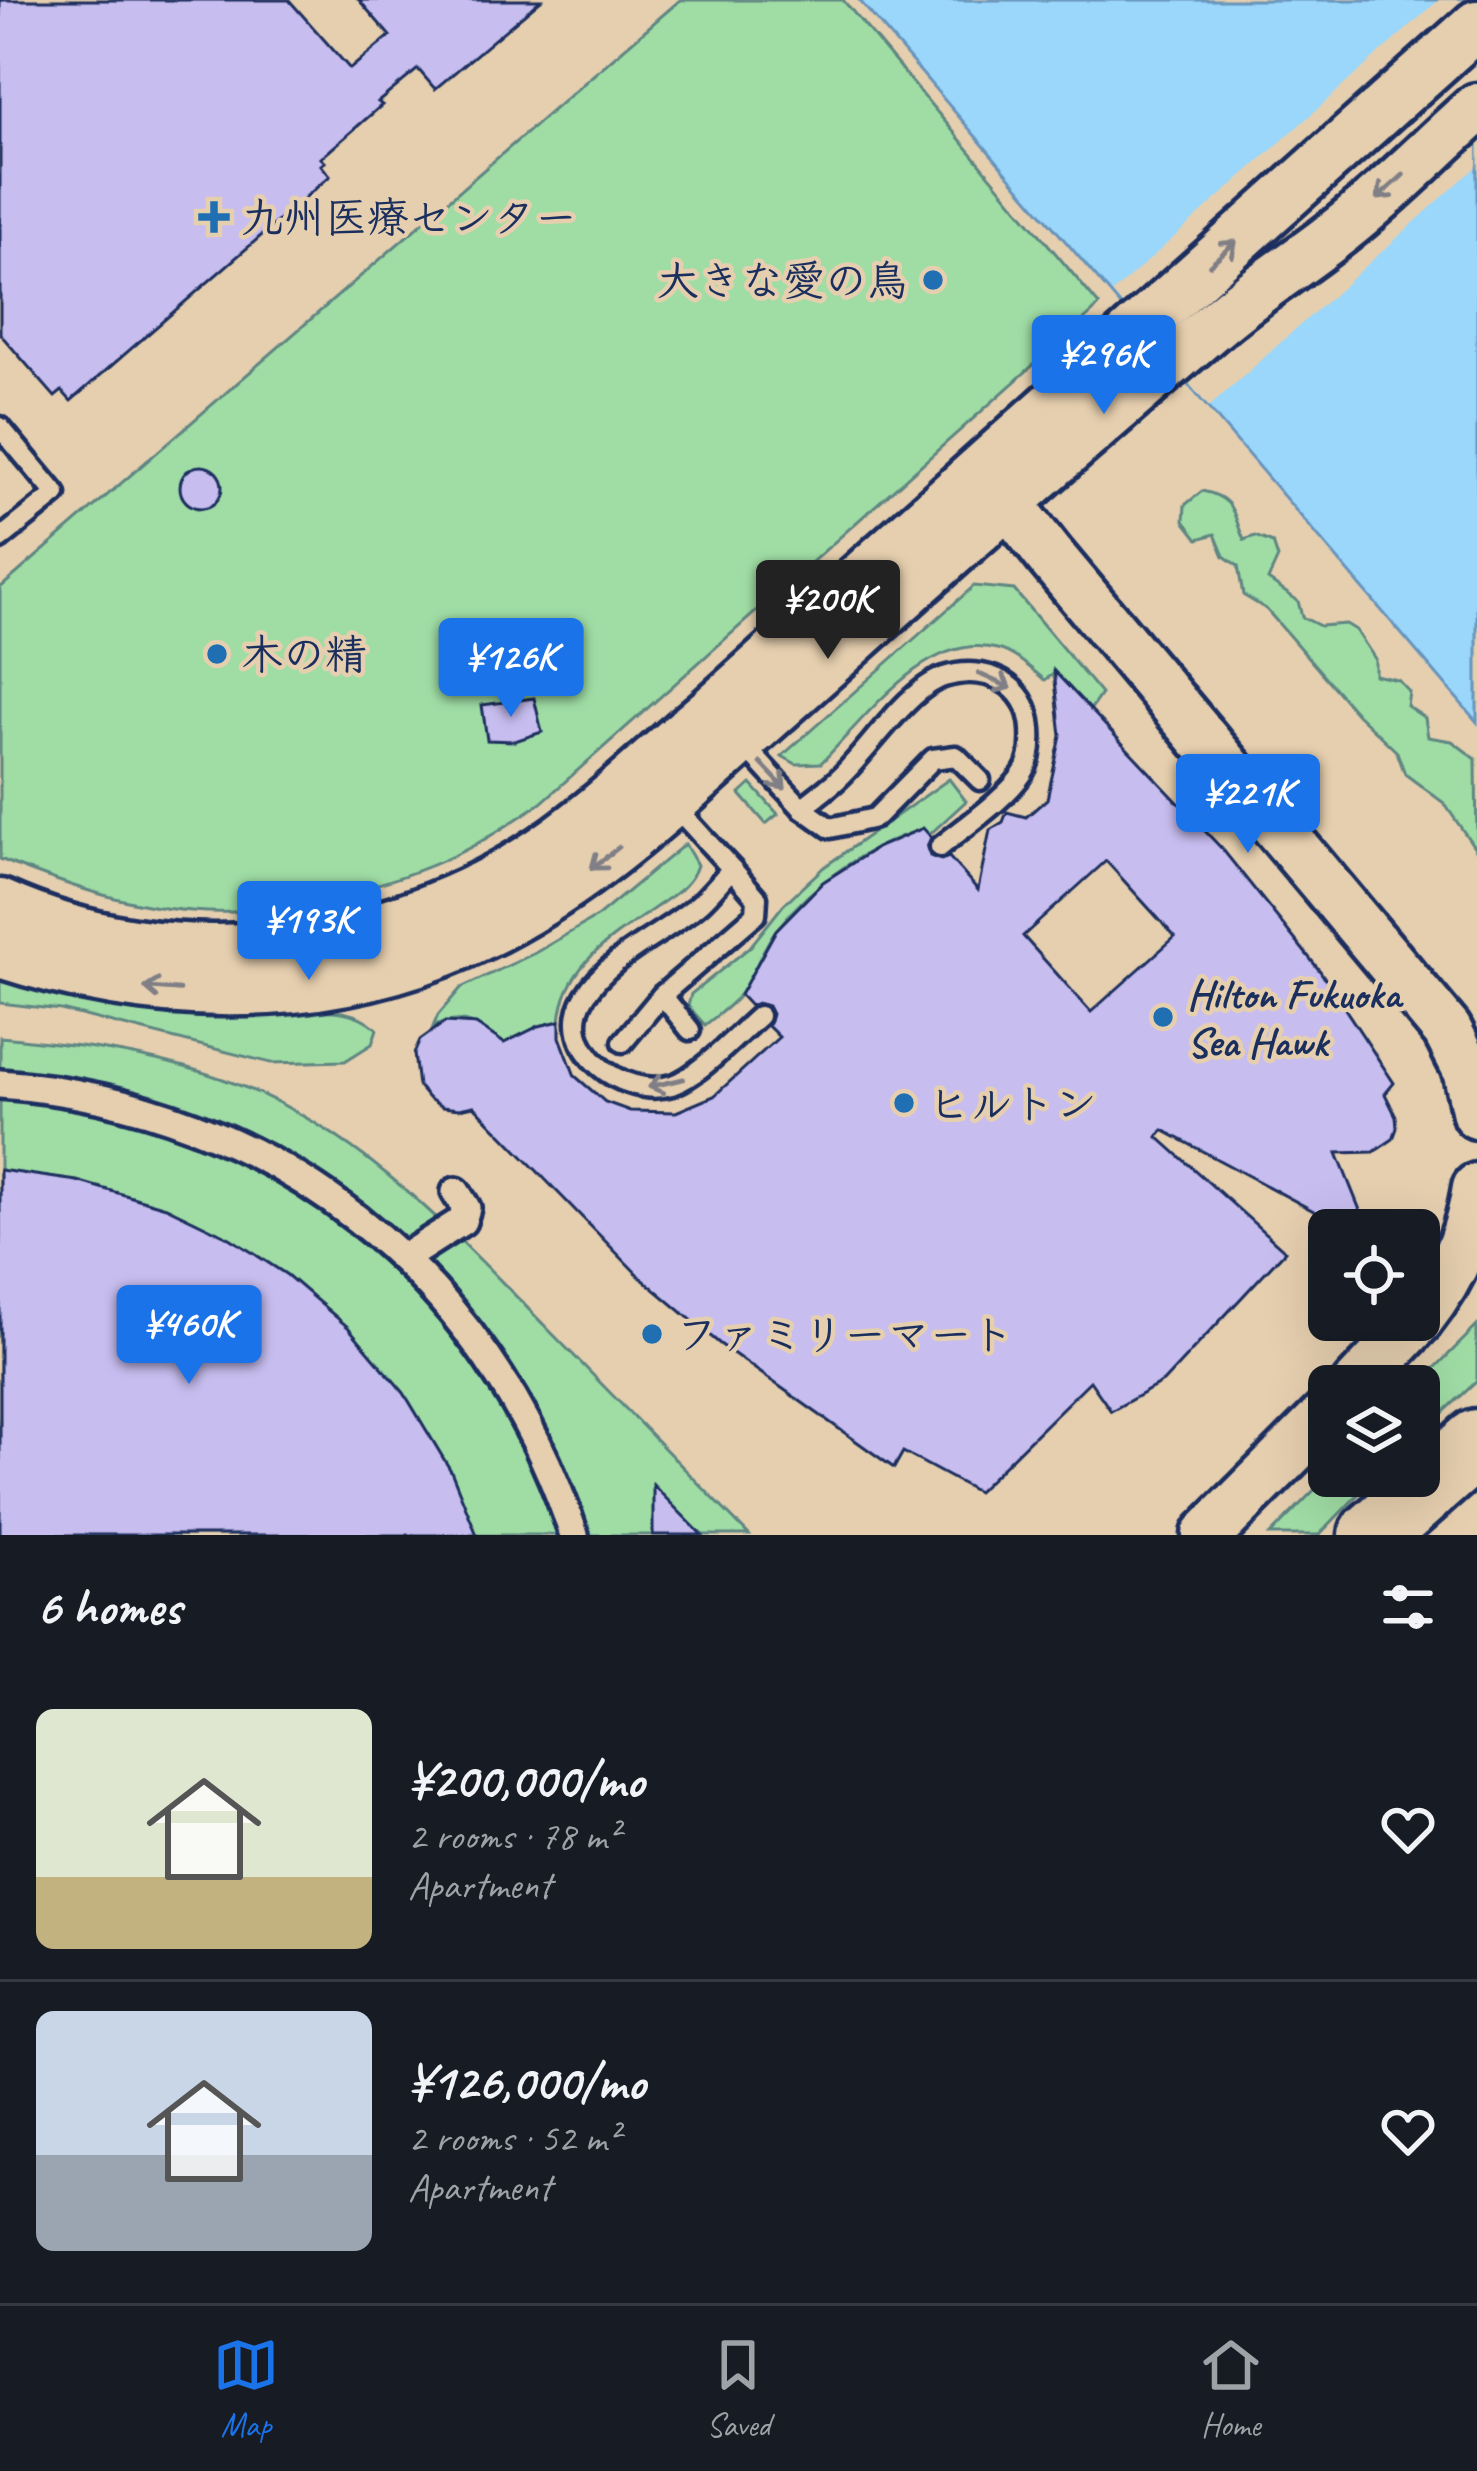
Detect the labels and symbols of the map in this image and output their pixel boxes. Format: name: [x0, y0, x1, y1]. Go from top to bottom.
one-way arrow: [1375, 173, 1406, 200]
place label: 九州医療センター: [241, 192, 577, 245]
marker: 九州医療センター: [198, 201, 230, 233]
one-way arrow: [1207, 240, 1238, 267]
place label: 大きな愛の鳥: [657, 255, 909, 308]
marker: 大きな愛の鳥: [920, 267, 946, 293]
pin: ¥296K: [1020, 315, 1188, 417]
pin: ¥200K: [744, 560, 912, 662]
pin: ¥126K: [427, 618, 595, 720]
place label: 木の精: [241, 629, 367, 682]
marker: 木の精: [204, 641, 230, 667]
one-way arrow: [977, 671, 1013, 693]
pin: ¥221K: [1164, 754, 1332, 856]
one-way arrow: [759, 760, 786, 790]
one-way arrow: [590, 845, 622, 871]
pin: ¥193K: [225, 881, 393, 983]
place label: Hilton Fukuoka Sea Hawk: [1187, 968, 1404, 1069]
one-way arrow: [143, 978, 182, 1001]
marker: Hilton Fukuoka Sea Hawk: [1150, 1004, 1176, 1030]
one-way arrow: [648, 1072, 686, 1095]
place label: ヒルトン: [928, 1078, 1097, 1131]
marker: ヒルトン: [891, 1090, 917, 1116]
pin: ¥460K: [105, 1285, 273, 1387]
place label: ファミリーマート: [676, 1309, 1014, 1362]
marker: ファミリーマート: [639, 1321, 665, 1347]

